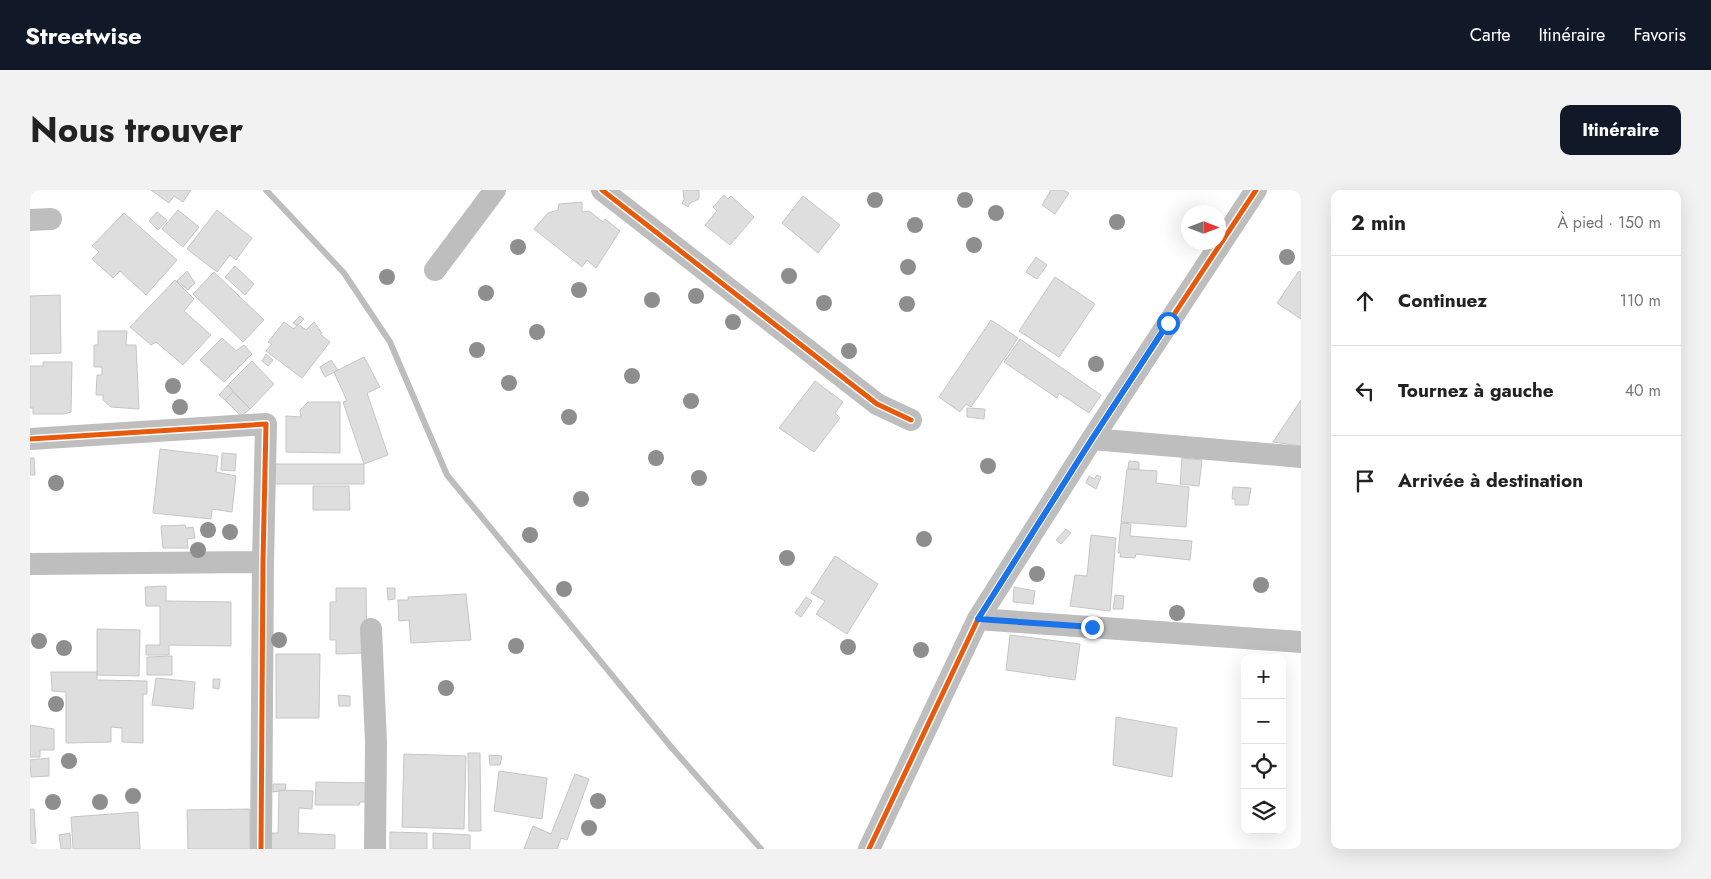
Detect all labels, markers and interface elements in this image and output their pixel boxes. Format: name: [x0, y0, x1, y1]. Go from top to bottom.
text: Streetwise: [25, 18, 142, 53]
text: Carte: [1470, 22, 1511, 48]
text: Itinéraire: [1539, 22, 1605, 48]
text: Favoris: [1633, 22, 1686, 48]
text: Nous trouver: [30, 105, 243, 155]
button: Itinéraire: [1560, 105, 1681, 155]
north arrow: [1181, 205, 1226, 250]
text: 2 min: [1351, 208, 1406, 238]
text: À pied · 150 m: [1557, 211, 1661, 234]
icon: ahead: [1351, 287, 1379, 315]
text: Continuez: [1398, 287, 1487, 314]
text: 110 m: [1620, 289, 1661, 312]
route start: [1157, 312, 1180, 335]
icon: left: [1351, 377, 1379, 405]
text: Tournez à gauche: [1398, 377, 1554, 404]
text: 40 m: [1625, 379, 1661, 402]
icon: arrive: [1351, 467, 1379, 495]
text: Arrivée à destination: [1398, 467, 1583, 494]
route end: [1081, 616, 1104, 639]
map controls: [1241, 654, 1286, 834]
button: +: [1241, 654, 1286, 699]
button: −: [1241, 699, 1286, 744]
button: locate: [1241, 744, 1286, 789]
button: layers: [1241, 789, 1286, 834]

